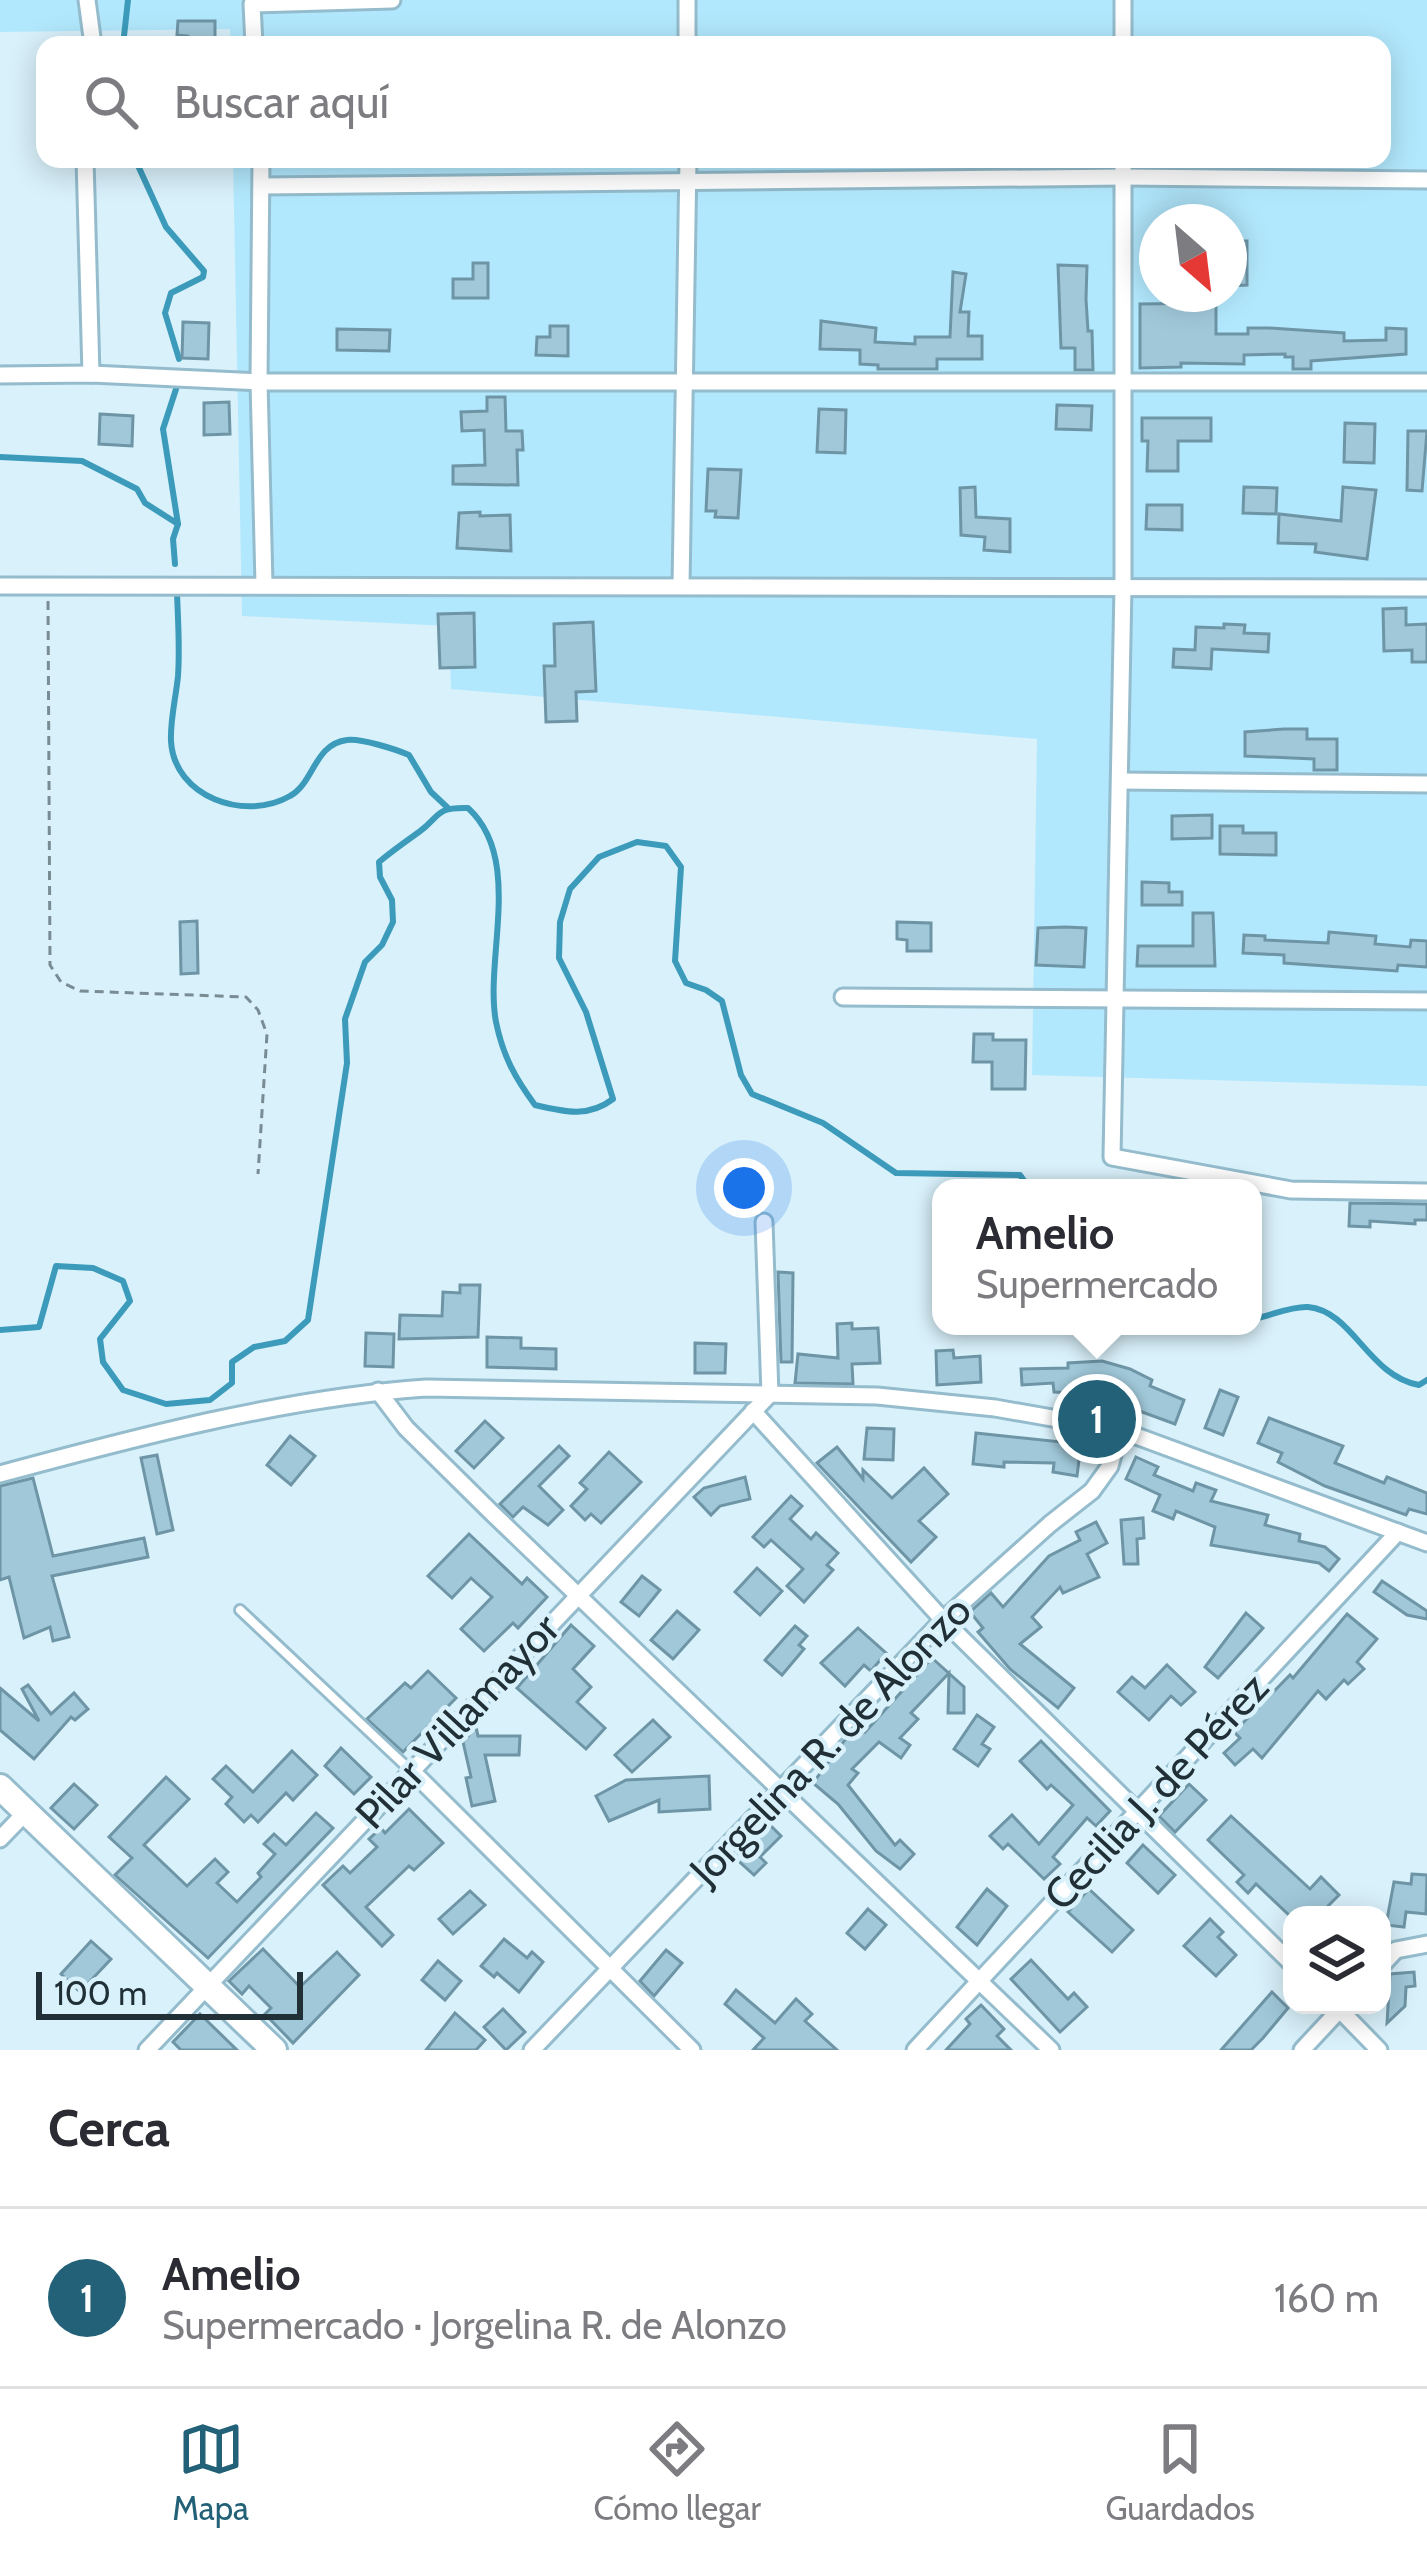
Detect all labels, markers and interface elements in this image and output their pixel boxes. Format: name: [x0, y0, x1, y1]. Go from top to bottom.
search box: [36, 36, 1391, 168]
icon: search: [78, 69, 144, 135]
text: Buscar aquí: [174, 75, 389, 129]
north arrow: [1139, 204, 1247, 312]
your location: [714, 1158, 774, 1218]
popup: [932, 1179, 1262, 1335]
text: Amelio: [976, 1206, 1114, 1260]
text: Supermercado: [976, 1260, 1218, 1308]
pin: 1: [1058, 1374, 1136, 1464]
street label: Jorgelina R. de Alonzo: [678, 1584, 982, 1896]
street label: Pilar Villamayor: [344, 1602, 570, 1839]
street label: Cecilia J. de Pérez: [1033, 1662, 1279, 1920]
map controls: [1283, 1906, 1391, 2014]
button: layers: [1283, 1906, 1391, 2014]
scale bar: [36, 1966, 303, 2019]
text: 100 m: [54, 1973, 147, 2013]
text: Cerca: [48, 2097, 170, 2159]
text: Amelio: [162, 2247, 301, 2301]
text: 1: [80, 2274, 94, 2322]
text: 160 m: [1274, 2274, 1379, 2322]
text: Supermercado · Jorgelina R. de Alonzo: [162, 2301, 787, 2349]
tab: Mapa: [172, 2416, 249, 2528]
tab: Cómo llegar: [593, 2416, 761, 2528]
tab: Guardados: [1105, 2416, 1255, 2528]

